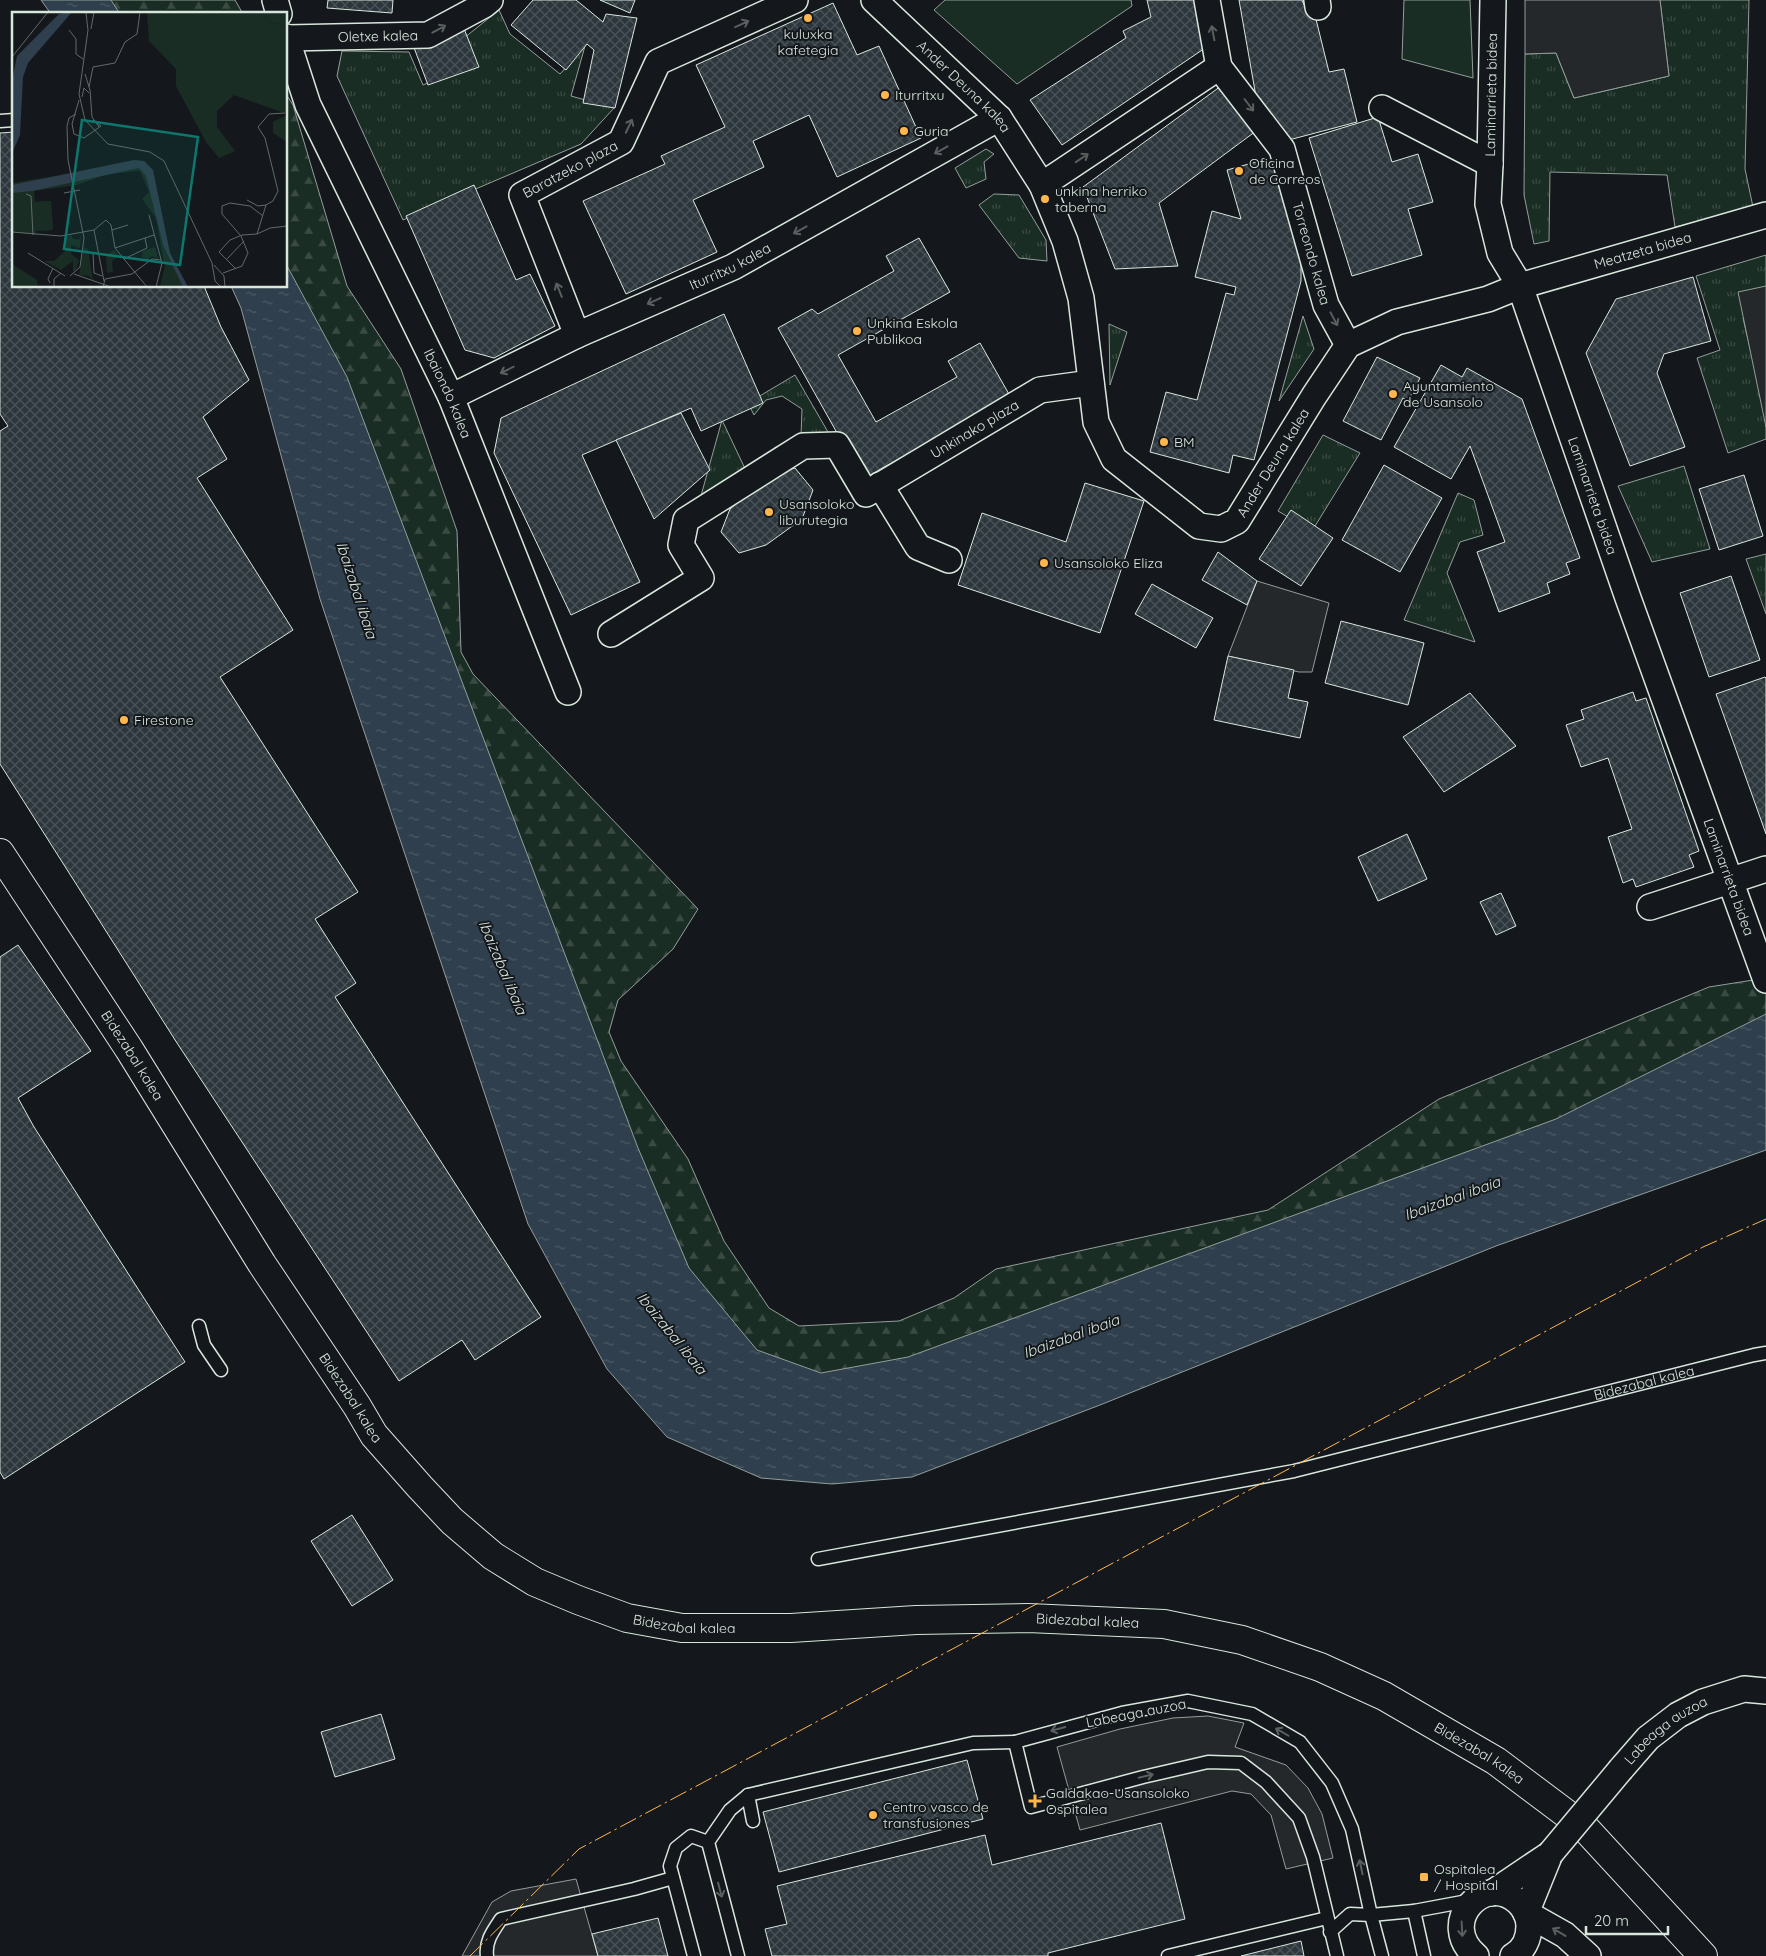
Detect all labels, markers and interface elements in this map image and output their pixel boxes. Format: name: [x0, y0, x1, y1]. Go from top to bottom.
inset map: [12, 12, 288, 288]
marker: kuluxka kafetegia: [802, 12, 814, 24]
one-way arrow: [734, 19, 749, 28]
one-way arrow: [431, 24, 446, 33]
place label: kuluxka kafetegia: [777, 25, 839, 59]
street label: Oletxe kalea: [338, 26, 418, 46]
one-way arrow: [1208, 26, 1217, 42]
street label: Laminarrieta bidea: [1481, 33, 1501, 157]
street label: Ander Deuna kalea: [913, 36, 1015, 136]
place label: Iturritxu: [895, 86, 944, 104]
marker: Iturritxu: [879, 89, 891, 101]
one-way arrow: [1243, 99, 1254, 112]
one-way arrow: [625, 119, 634, 134]
place label: Guria: [914, 122, 949, 140]
marker: Guria: [898, 125, 910, 137]
street label: Baratzeko plaza: [519, 136, 621, 202]
one-way arrow: [934, 145, 949, 155]
one-way arrow: [1075, 153, 1089, 163]
place label: Oficina de Correos: [1249, 154, 1320, 188]
marker: Oficina de Correos: [1233, 165, 1245, 177]
place label: unkina herriko taberna: [1055, 182, 1147, 216]
marker: unkina herriko taberna: [1039, 193, 1051, 205]
street label: Torreondo kalea: [1288, 200, 1335, 307]
one-way arrow: [793, 225, 807, 235]
street label: Meatzeta bidea: [1592, 228, 1694, 273]
street label: Iturritxu kalea: [686, 239, 774, 294]
one-way arrow: [554, 283, 564, 298]
one-way arrow: [647, 297, 662, 307]
one-way arrow: [1329, 311, 1339, 326]
place label: Unkina Eskola Publikoa: [867, 314, 958, 348]
marker: Unkina Eskola Publikoa: [851, 325, 863, 337]
street label: Ibaiondo kalea: [420, 346, 475, 441]
one-way arrow: [499, 365, 514, 375]
place label: Ayuntamiento de Usansolo: [1403, 377, 1494, 411]
marker: Ayuntamiento de Usansolo: [1387, 388, 1399, 400]
street label: Unkinako plaza: [927, 396, 1022, 462]
street label: Ander Deuna kalea: [1232, 405, 1313, 521]
place label: BM: [1174, 433, 1195, 451]
street label: Laminarrieta bidea: [1564, 434, 1621, 557]
marker: BM: [1158, 436, 1170, 448]
place label: Usansoloko liburutegia: [779, 495, 854, 529]
marker: Usansoloko liburutegia: [763, 506, 775, 518]
water label: Ibaizabal ibaia: [332, 539, 382, 642]
place label: Usansoloko Eliza: [1054, 554, 1163, 572]
marker: Usansoloko Eliza: [1038, 557, 1050, 569]
place label: Firestone: [134, 711, 194, 729]
marker: Firestone: [118, 714, 130, 726]
street label: Laminarrieta bidea: [1699, 816, 1758, 938]
water label: Ibaizabal ibaia: [475, 917, 532, 1018]
street label: Bidezabal kalea: [97, 1007, 168, 1104]
water label: Ibaizabal ibaia: [1401, 1172, 1503, 1224]
water label: Ibaizabal ibaia: [633, 1288, 712, 1379]
water label: Ibaizabal ibaia: [1020, 1310, 1122, 1362]
street label: Bidezabal kalea: [315, 1350, 386, 1447]
street label: Bidezabal kalea: [1592, 1361, 1696, 1404]
street label: Bidezabal kalea: [1036, 1609, 1140, 1632]
street label: Bidezabal kalea: [632, 1610, 736, 1637]
street label: Labeaga auzoa: [1620, 1692, 1710, 1768]
street label: Labeaga auzoa: [1084, 1694, 1188, 1732]
street label: Bidezabal kalea: [1431, 1718, 1528, 1788]
one-way arrow: [1051, 1725, 1067, 1734]
one-way arrow: [1275, 1726, 1289, 1736]
one-way arrow: [1138, 1771, 1154, 1780]
place label: Galdakao-Usansoloko Ospitalea: [1046, 1784, 1190, 1818]
marker: Galdakao-Usansoloko Ospitalea: [1028, 1794, 1042, 1808]
place label: Centro vasco de transfusiones: [883, 1798, 989, 1832]
marker: Centro vasco de transfusiones: [867, 1809, 879, 1821]
one-way arrow: [1356, 1860, 1365, 1876]
place label: Ospitalea / Hospital: [1434, 1860, 1498, 1894]
marker: Ospitalea / Hospital: [1418, 1871, 1430, 1883]
one-way arrow: [716, 1881, 726, 1897]
scale bar: [1586, 1904, 1668, 1936]
text: 20 m: [1594, 1911, 1629, 1930]
one-way arrow: [1457, 1921, 1466, 1937]
one-way arrow: [1552, 1926, 1566, 1936]

